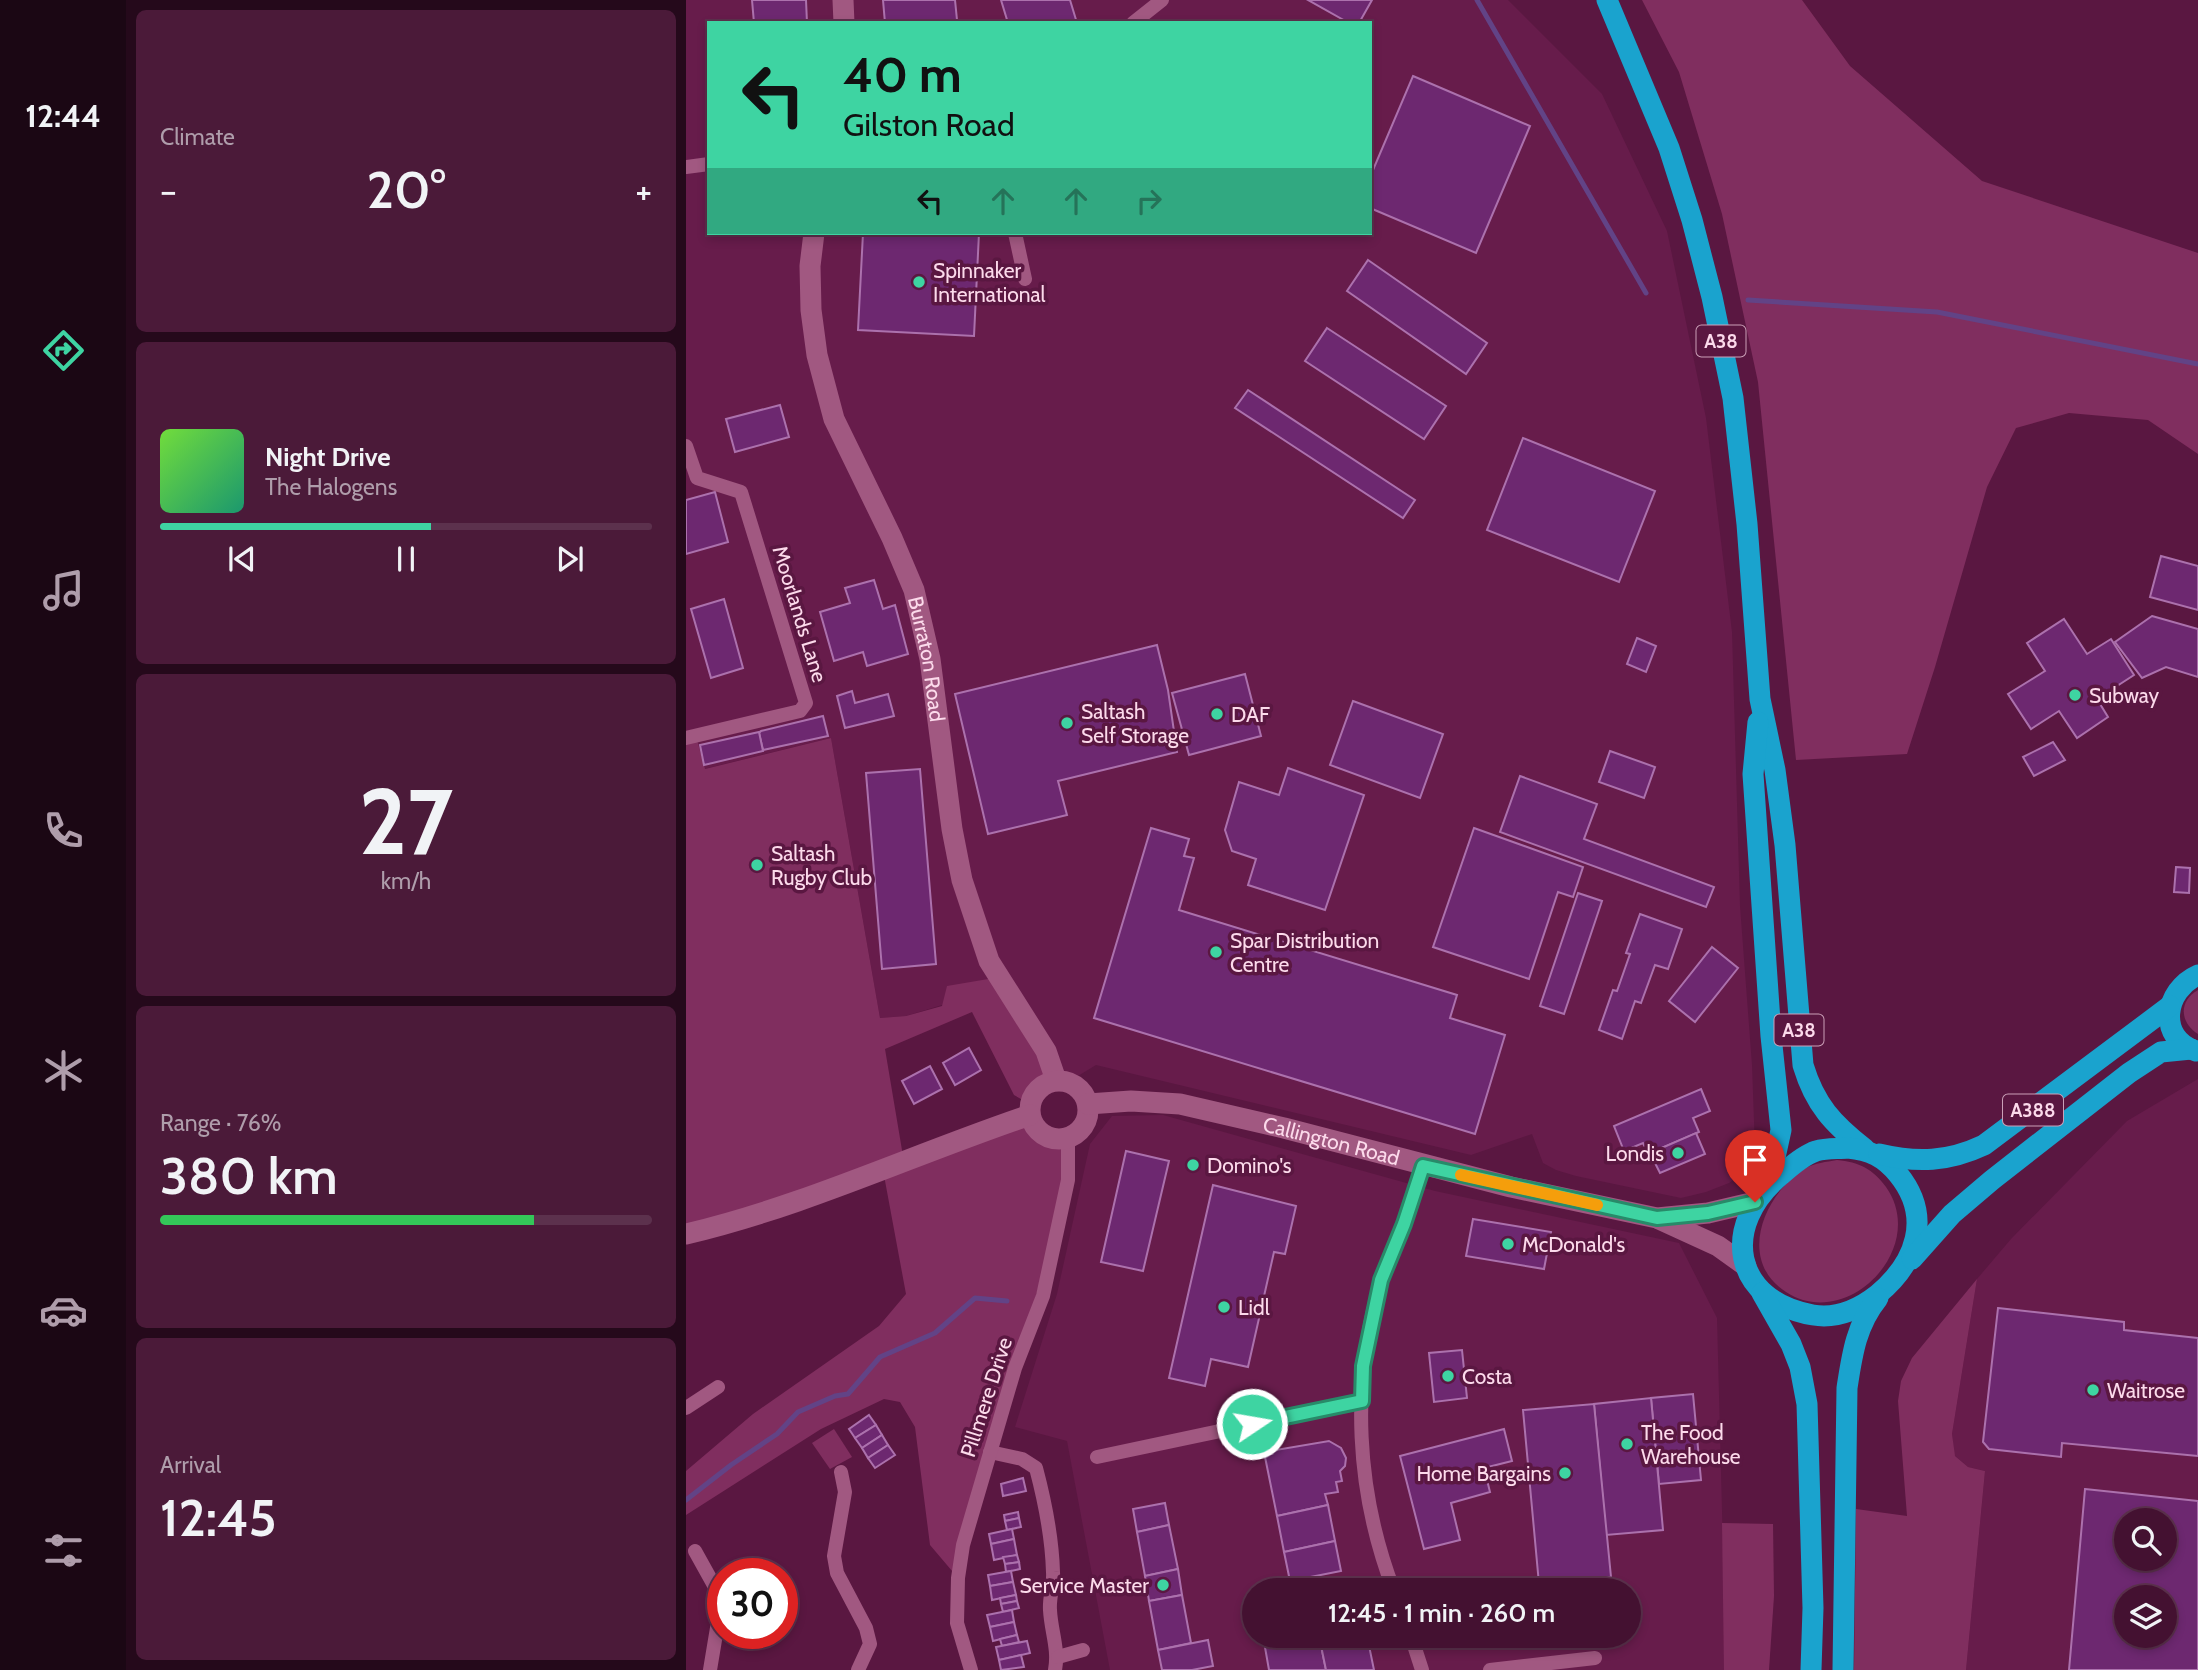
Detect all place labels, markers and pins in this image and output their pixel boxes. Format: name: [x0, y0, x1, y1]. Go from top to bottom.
place label: Spinnaker International: [933, 258, 1046, 307]
marker: Spinnaker International: [911, 274, 927, 290]
place label: Subway: [2089, 683, 2159, 708]
marker: Subway: [2067, 687, 2083, 703]
place label: Saltash Self Storage: [1081, 699, 1189, 748]
place label: DAF: [1231, 702, 1270, 727]
marker: DAF: [1209, 706, 1225, 722]
marker: Saltash Self Storage: [1059, 715, 1075, 731]
place label: Saltash Rugby Club: [771, 841, 872, 890]
marker: Saltash Rugby Club: [749, 857, 765, 873]
place label: Spar Distribution Centre: [1230, 928, 1379, 977]
marker: Spar Distribution Centre: [1208, 944, 1224, 960]
pin: [1725, 1130, 1785, 1202]
place label: Londis: [1606, 1141, 1664, 1166]
marker: Londis: [1670, 1145, 1686, 1161]
place label: Domino's: [1207, 1153, 1292, 1178]
marker: Domino's: [1185, 1157, 1201, 1173]
place label: McDonald's: [1522, 1232, 1626, 1257]
marker: McDonald's: [1500, 1236, 1516, 1252]
place label: Lidl: [1238, 1295, 1270, 1320]
marker: Lidl: [1216, 1299, 1232, 1315]
place label: Costa: [1462, 1364, 1512, 1389]
marker: Costa: [1440, 1368, 1456, 1384]
place label: Waitrose: [2107, 1378, 2185, 1403]
marker: Waitrose: [2085, 1382, 2101, 1398]
place label: The Food Warehouse: [1641, 1420, 1741, 1469]
marker: The Food Warehouse: [1619, 1436, 1635, 1452]
place label: Home Bargains: [1416, 1461, 1551, 1486]
marker: Home Bargains: [1557, 1465, 1573, 1481]
place label: Service Master: [1020, 1573, 1149, 1598]
marker: Service Master: [1155, 1577, 1171, 1593]

